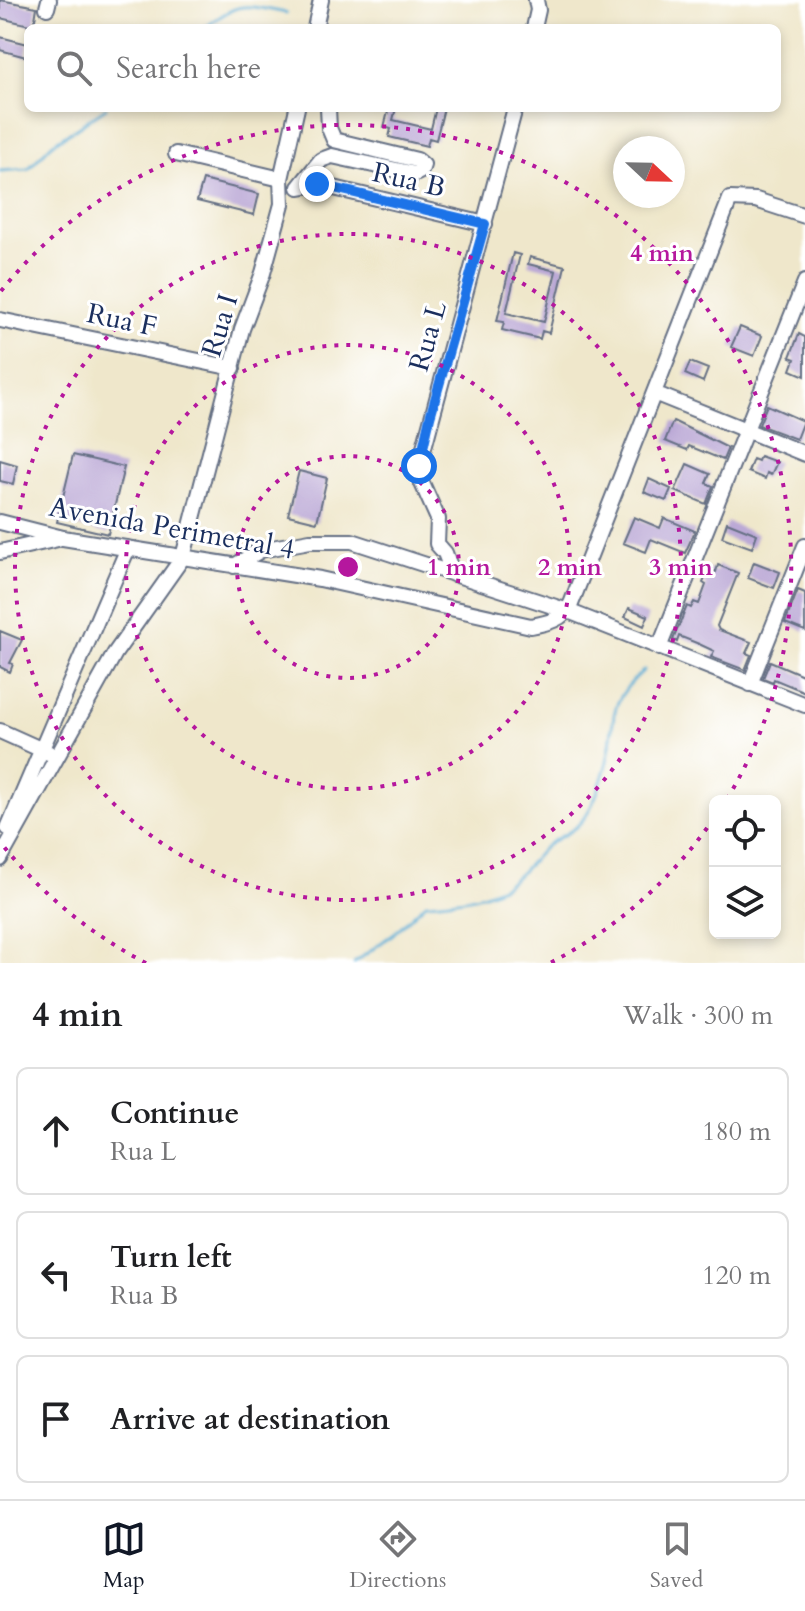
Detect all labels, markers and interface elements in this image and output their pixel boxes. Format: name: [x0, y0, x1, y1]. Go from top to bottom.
search box: [24, 24, 781, 112]
icon: search: [52, 46, 96, 90]
text: Search here: [116, 48, 261, 89]
north arrow: [613, 136, 685, 208]
street label: Rua B: [369, 153, 449, 207]
route end: [299, 166, 335, 202]
text: 4 min: [630, 237, 695, 270]
street label: Rua I: [192, 289, 247, 361]
street label: Rua F: [83, 294, 160, 346]
street label: Rua L: [400, 297, 456, 376]
route start: [401, 448, 437, 484]
street label: Avenida Perimetral 4: [46, 488, 298, 568]
text: 1 min: [427, 551, 492, 584]
text: 2 min: [538, 551, 603, 584]
text: 3 min: [649, 551, 714, 584]
centre of rings: [334, 553, 362, 581]
map controls: [709, 795, 781, 939]
button: locate: [709, 795, 781, 867]
button: layers: [709, 867, 781, 939]
text: 4 min: [32, 992, 123, 1038]
text: Walk · 300 m: [623, 998, 773, 1033]
text: Continue: [110, 1093, 239, 1134]
icon: ahead: [34, 1109, 78, 1153]
text: 180 m: [702, 1114, 771, 1149]
text: Rua L: [110, 1134, 176, 1169]
text: Turn left: [110, 1237, 232, 1278]
icon: left: [34, 1253, 78, 1297]
text: 120 m: [702, 1258, 771, 1293]
text: Rua B: [110, 1278, 178, 1313]
icon: arrive: [34, 1397, 78, 1441]
text: Arrive at destination: [110, 1399, 390, 1440]
tab: Map: [102, 1517, 146, 1595]
tab: Directions: [349, 1517, 446, 1595]
tab: Saved: [650, 1517, 703, 1595]

